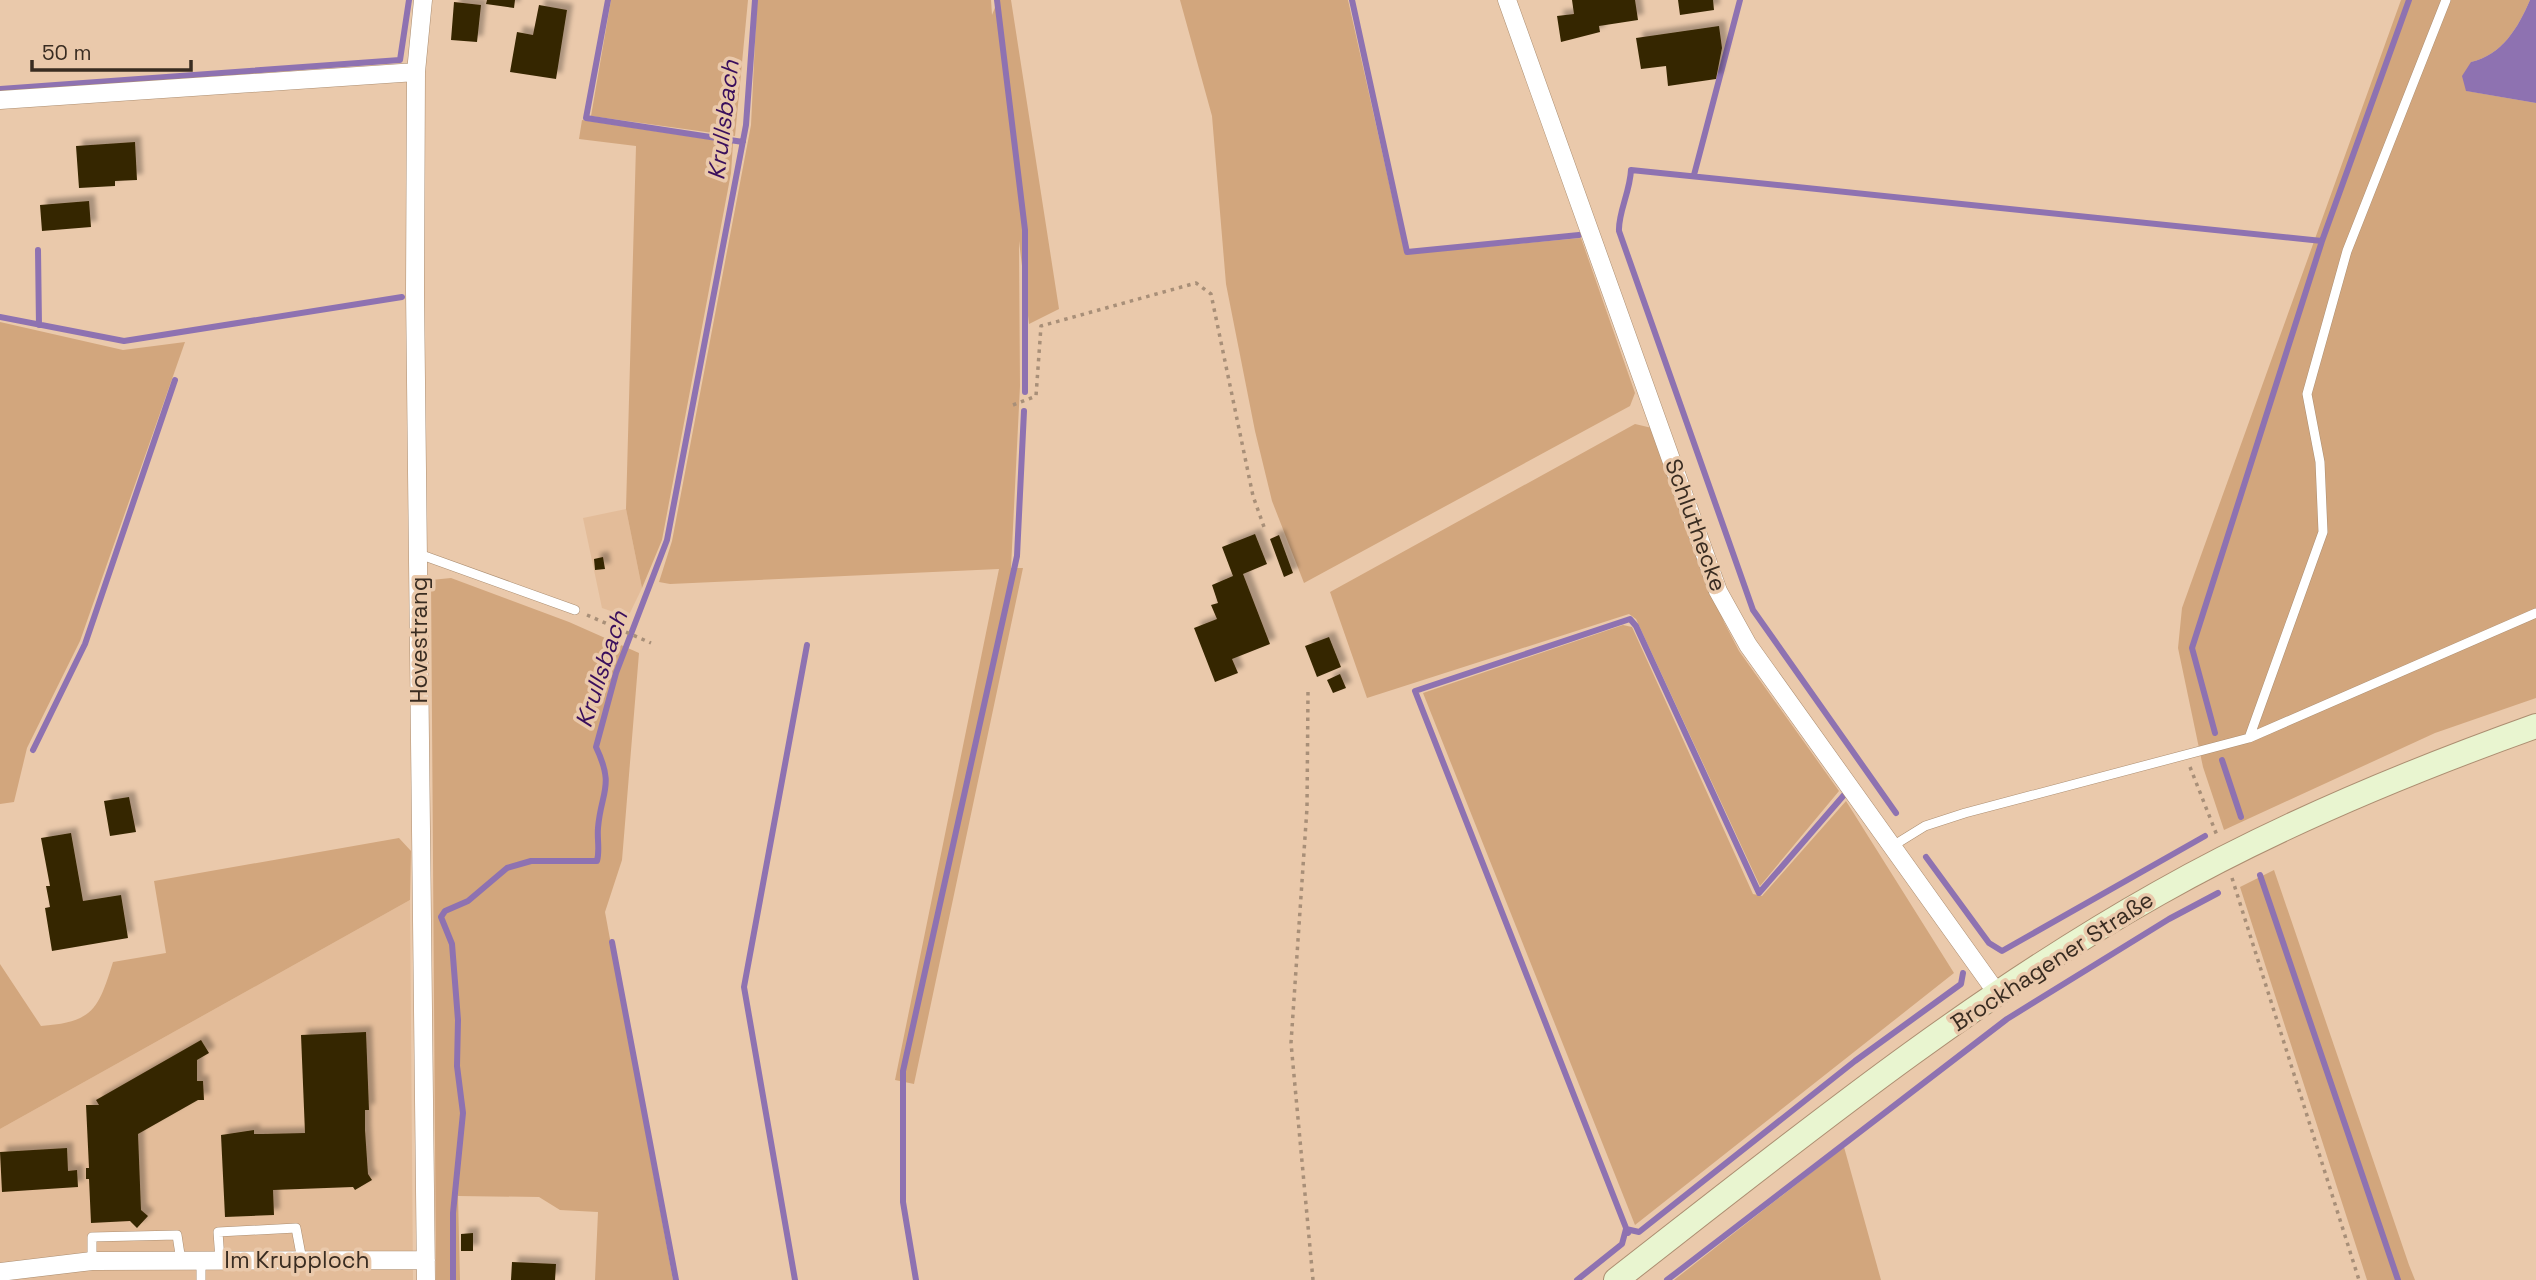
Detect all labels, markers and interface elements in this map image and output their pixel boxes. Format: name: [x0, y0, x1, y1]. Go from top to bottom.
scale bar: [32, 28, 191, 72]
text: 50 m: [42, 39, 92, 66]
water label: Krullsbach: [700, 57, 746, 182]
street label: Schluthecke: [1658, 455, 1734, 595]
street label: Hovestrang: [404, 576, 434, 704]
water label: Krullsbach: [568, 606, 635, 731]
street label: Brockhagener Straße: [1945, 884, 2159, 1038]
street label: Im Krupploch: [224, 1245, 370, 1275]

